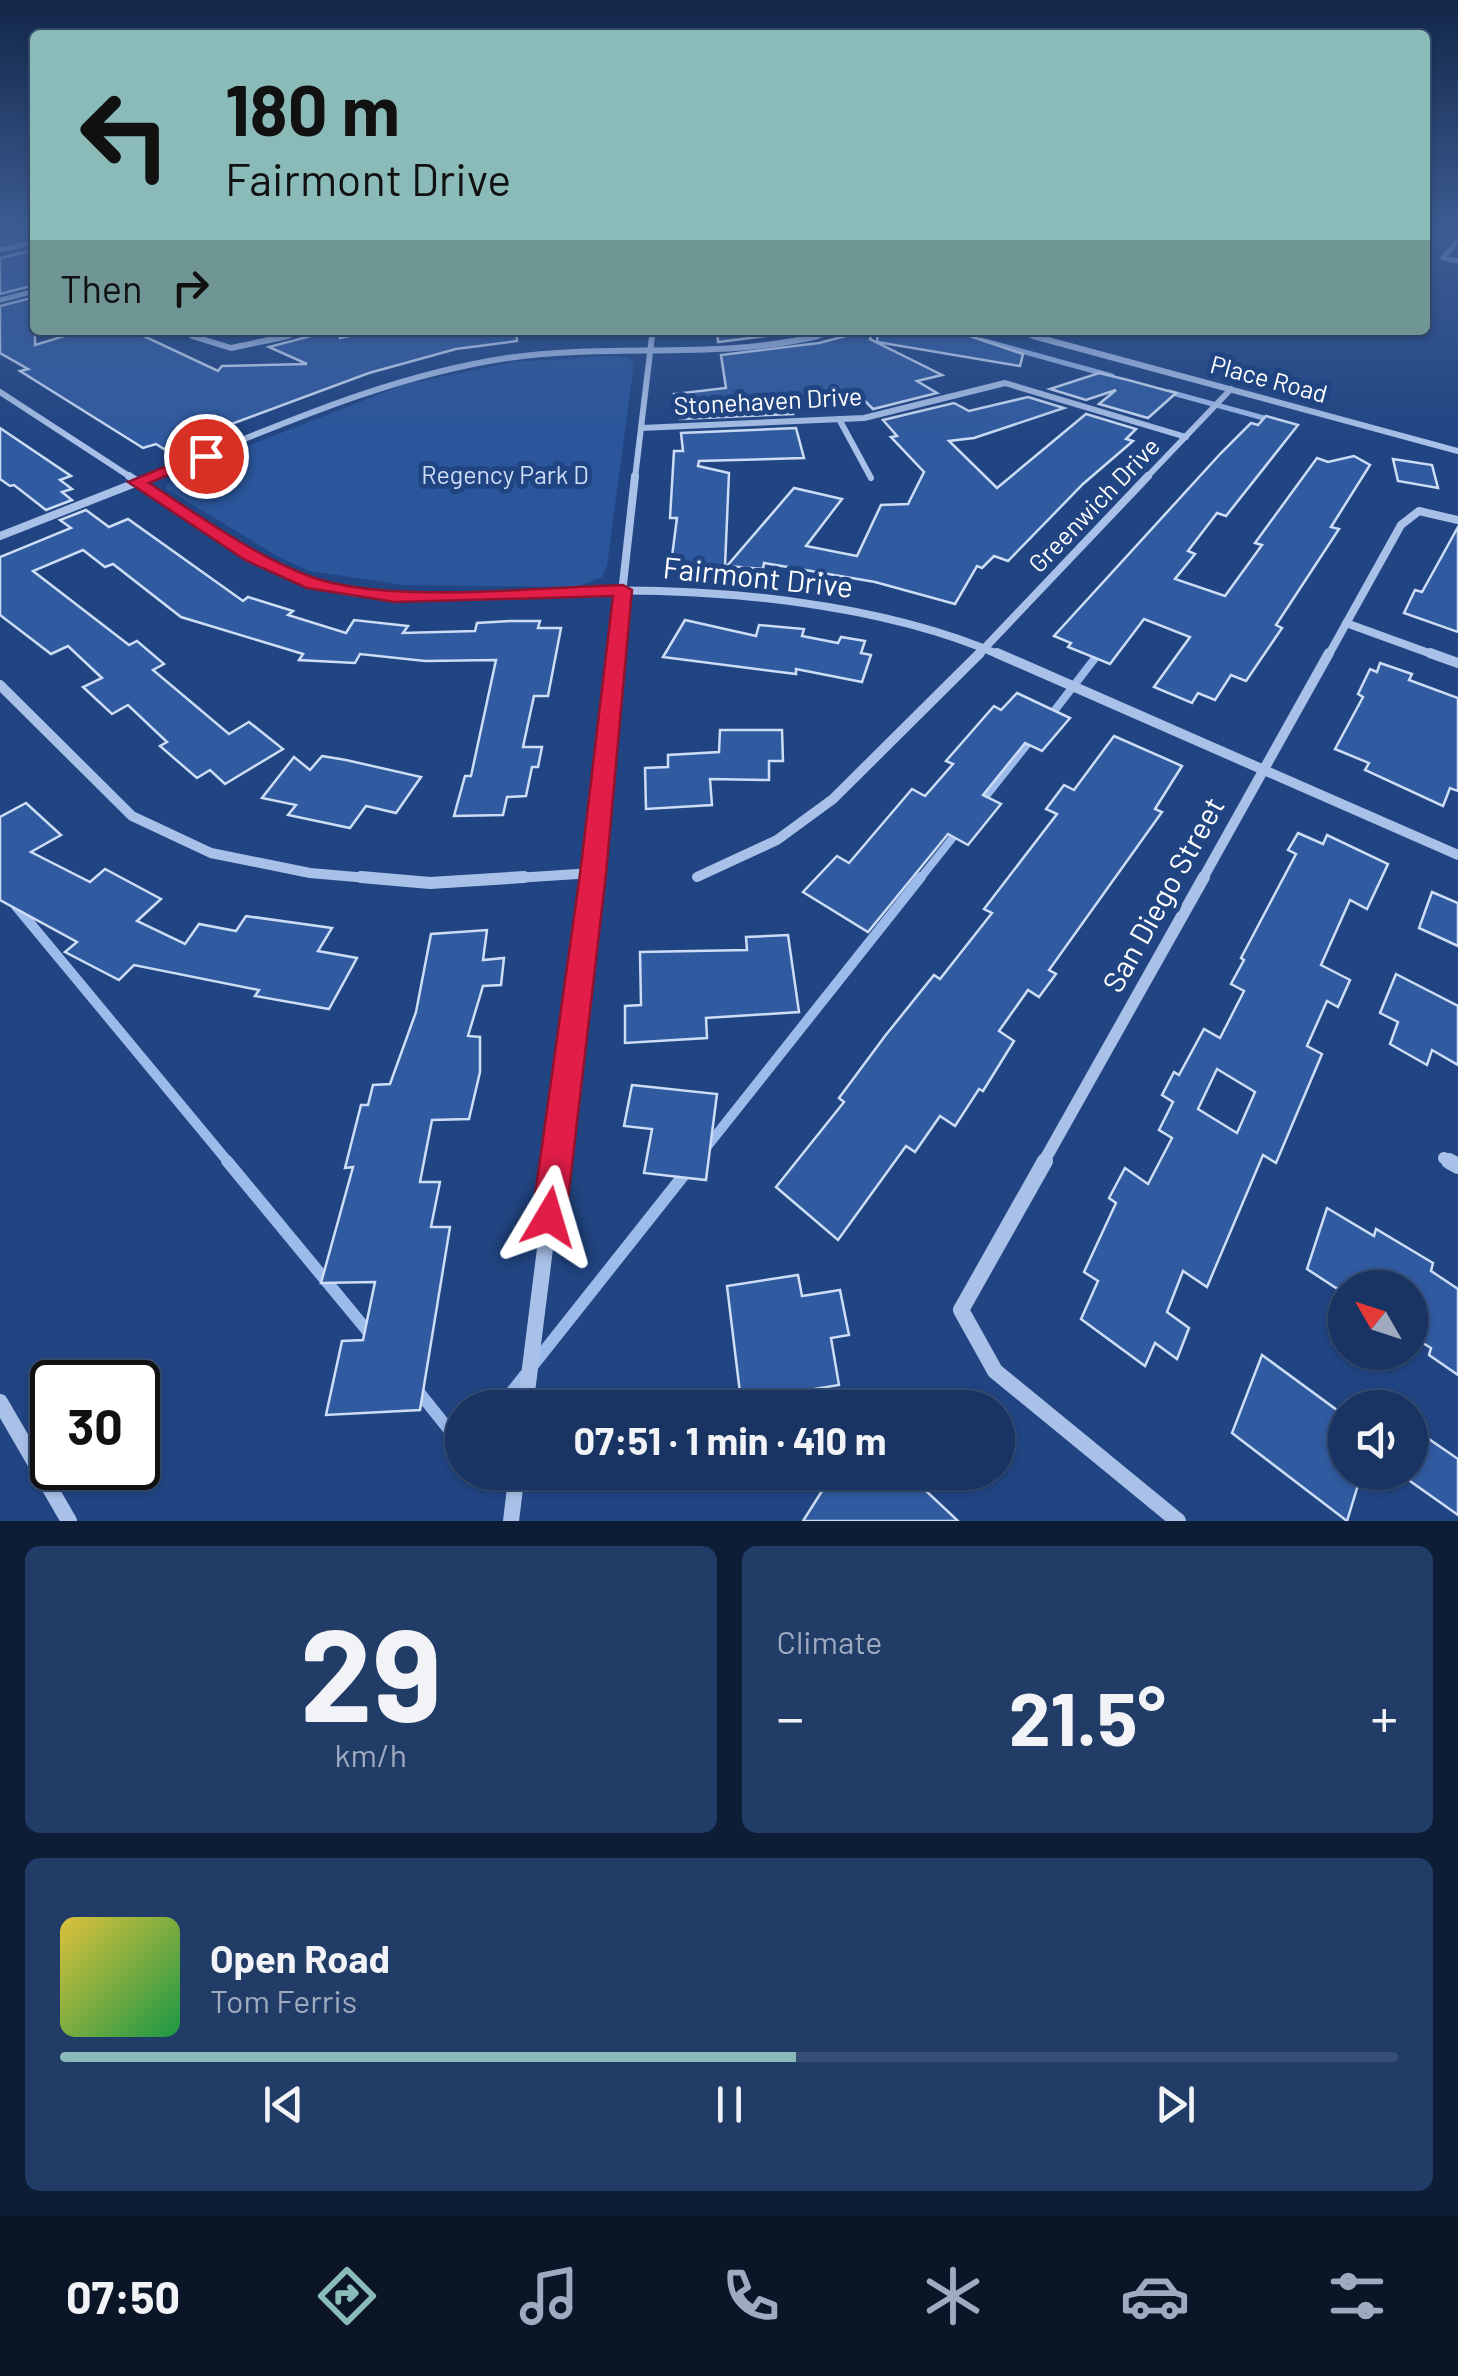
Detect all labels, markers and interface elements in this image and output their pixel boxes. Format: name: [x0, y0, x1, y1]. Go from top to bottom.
text: 180 m: [225, 66, 400, 150]
icon: left: [60, 70, 190, 200]
text: Fairmont Drive: [225, 151, 511, 205]
icon: right: [163, 260, 218, 315]
text: Then: [60, 265, 143, 311]
street label: Place Road: [1207, 348, 1331, 408]
street label: Stonehaven Drive: [673, 380, 863, 420]
pin: [164, 414, 249, 499]
icon: arrive: [179, 429, 234, 484]
street label: Greenwich Drive: [1021, 431, 1165, 578]
park label: Regency Park D: [421, 459, 589, 489]
street label: Fairmont Drive: [661, 548, 855, 604]
street label: San Diego Street: [1094, 790, 1231, 998]
position arrow: [497, 1165, 601, 1269]
north arrow: [1328, 1270, 1428, 1370]
map controls: [1328, 1270, 1428, 1490]
speed limit sign: 30: [30, 1360, 160, 1490]
button: sound: [1328, 1390, 1428, 1490]
text: 07:51 · 1 min · 410 m: [573, 1417, 887, 1463]
text: 29: [300, 1592, 442, 1748]
text: Climate: [777, 1622, 882, 1660]
text: 21.5°: [1009, 1671, 1166, 1761]
text: −: [777, 1683, 804, 1749]
text: +: [1370, 1683, 1398, 1749]
text: km/h: [335, 1735, 407, 1773]
text: Open Road: [210, 1935, 390, 1981]
text: Tom Ferris: [210, 1981, 357, 2019]
icon: previous: [256, 2077, 311, 2132]
icon: pause: [702, 2077, 757, 2132]
icon: next: [1148, 2077, 1203, 2132]
icon: directions: [312, 2261, 382, 2331]
icon: music: [514, 2261, 584, 2331]
icon: phone: [716, 2261, 786, 2331]
icon: climate: [918, 2261, 988, 2331]
icon: car: [1120, 2261, 1190, 2331]
icon: filters: [1322, 2261, 1392, 2331]
text: 07:50: [66, 2269, 180, 2323]

